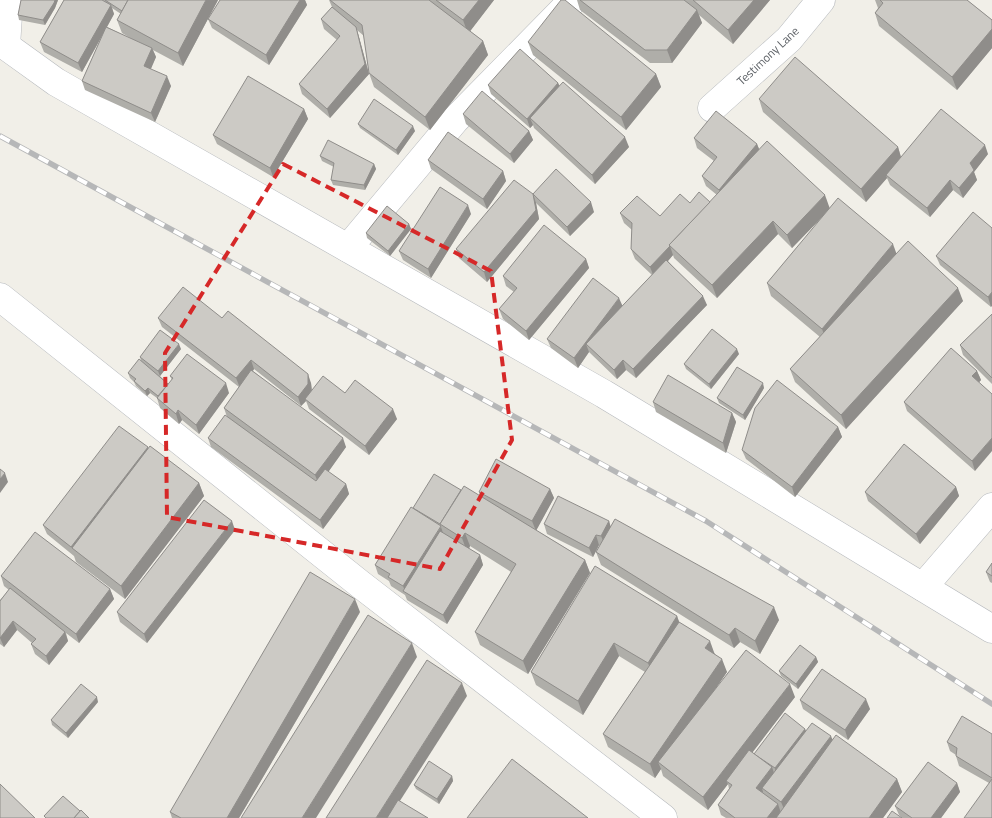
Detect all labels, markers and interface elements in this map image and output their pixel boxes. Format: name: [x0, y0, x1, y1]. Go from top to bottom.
street label: Testimony Lane: [732, 22, 803, 90]

